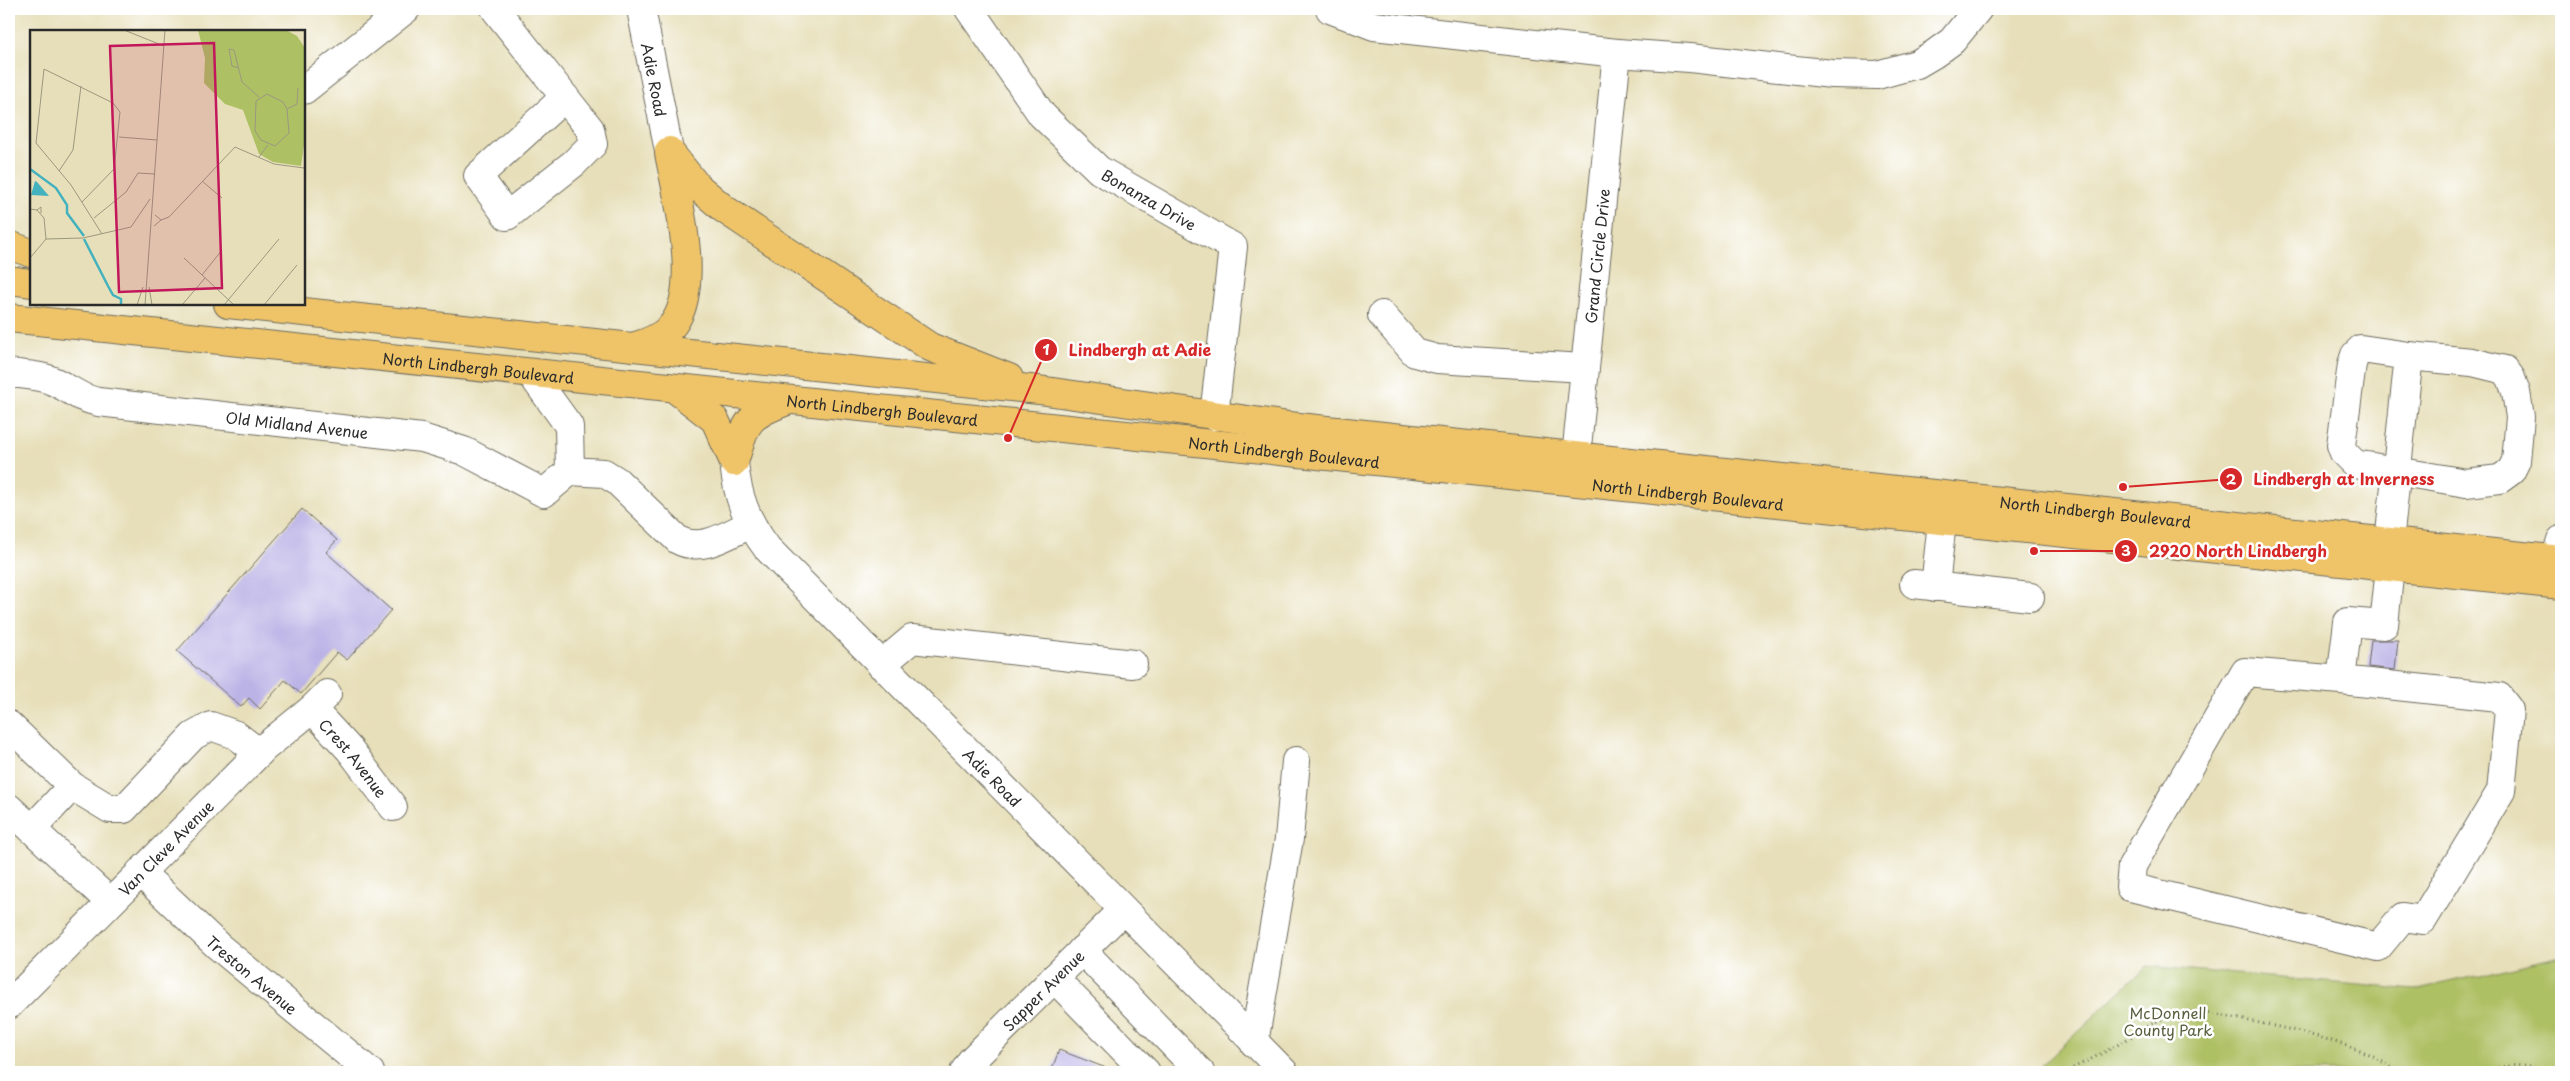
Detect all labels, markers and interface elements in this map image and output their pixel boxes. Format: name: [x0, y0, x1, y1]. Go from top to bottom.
inset map: [30, 30, 305, 305]
street label: Adie Road: [636, 41, 673, 118]
street label: Bonanza Drive: [1098, 163, 1201, 235]
street label: Grand Circle Drive: [1578, 188, 1615, 325]
callout: Lindbergh at Adie: [1033, 335, 1222, 366]
text: 1: [1042, 337, 1050, 360]
text: Lindbergh at Adie: [1069, 337, 1211, 361]
street label: North Lindbergh Boulevard: [382, 346, 575, 389]
street label: North Lindbergh Boulevard: [785, 388, 979, 431]
street label: Old Midland Avenue: [225, 405, 369, 443]
street label: North Lindbergh Boulevard: [1187, 430, 1381, 473]
callout: Lindbergh at Inverness: [2219, 464, 2445, 495]
text: Lindbergh at Inverness: [2254, 466, 2435, 490]
text: 2: [2226, 467, 2237, 490]
street label: North Lindbergh Boulevard: [1591, 472, 1785, 515]
street label: North Lindbergh Boulevard: [1999, 489, 2192, 532]
callout: 2920 North Lindbergh: [2114, 536, 2338, 567]
text: 3: [2121, 538, 2131, 561]
text: 2920 North Lindbergh: [2149, 538, 2327, 562]
street label: Crest Avenue: [314, 713, 393, 802]
street label: Adie Road: [958, 742, 1027, 812]
street label: Van Cleve Avenue: [113, 794, 218, 900]
street label: Treston Avenue: [202, 930, 303, 1019]
street label: Sapper Avenue: [997, 944, 1089, 1036]
park label: McDonnell County Park: [2124, 1001, 2212, 1041]

